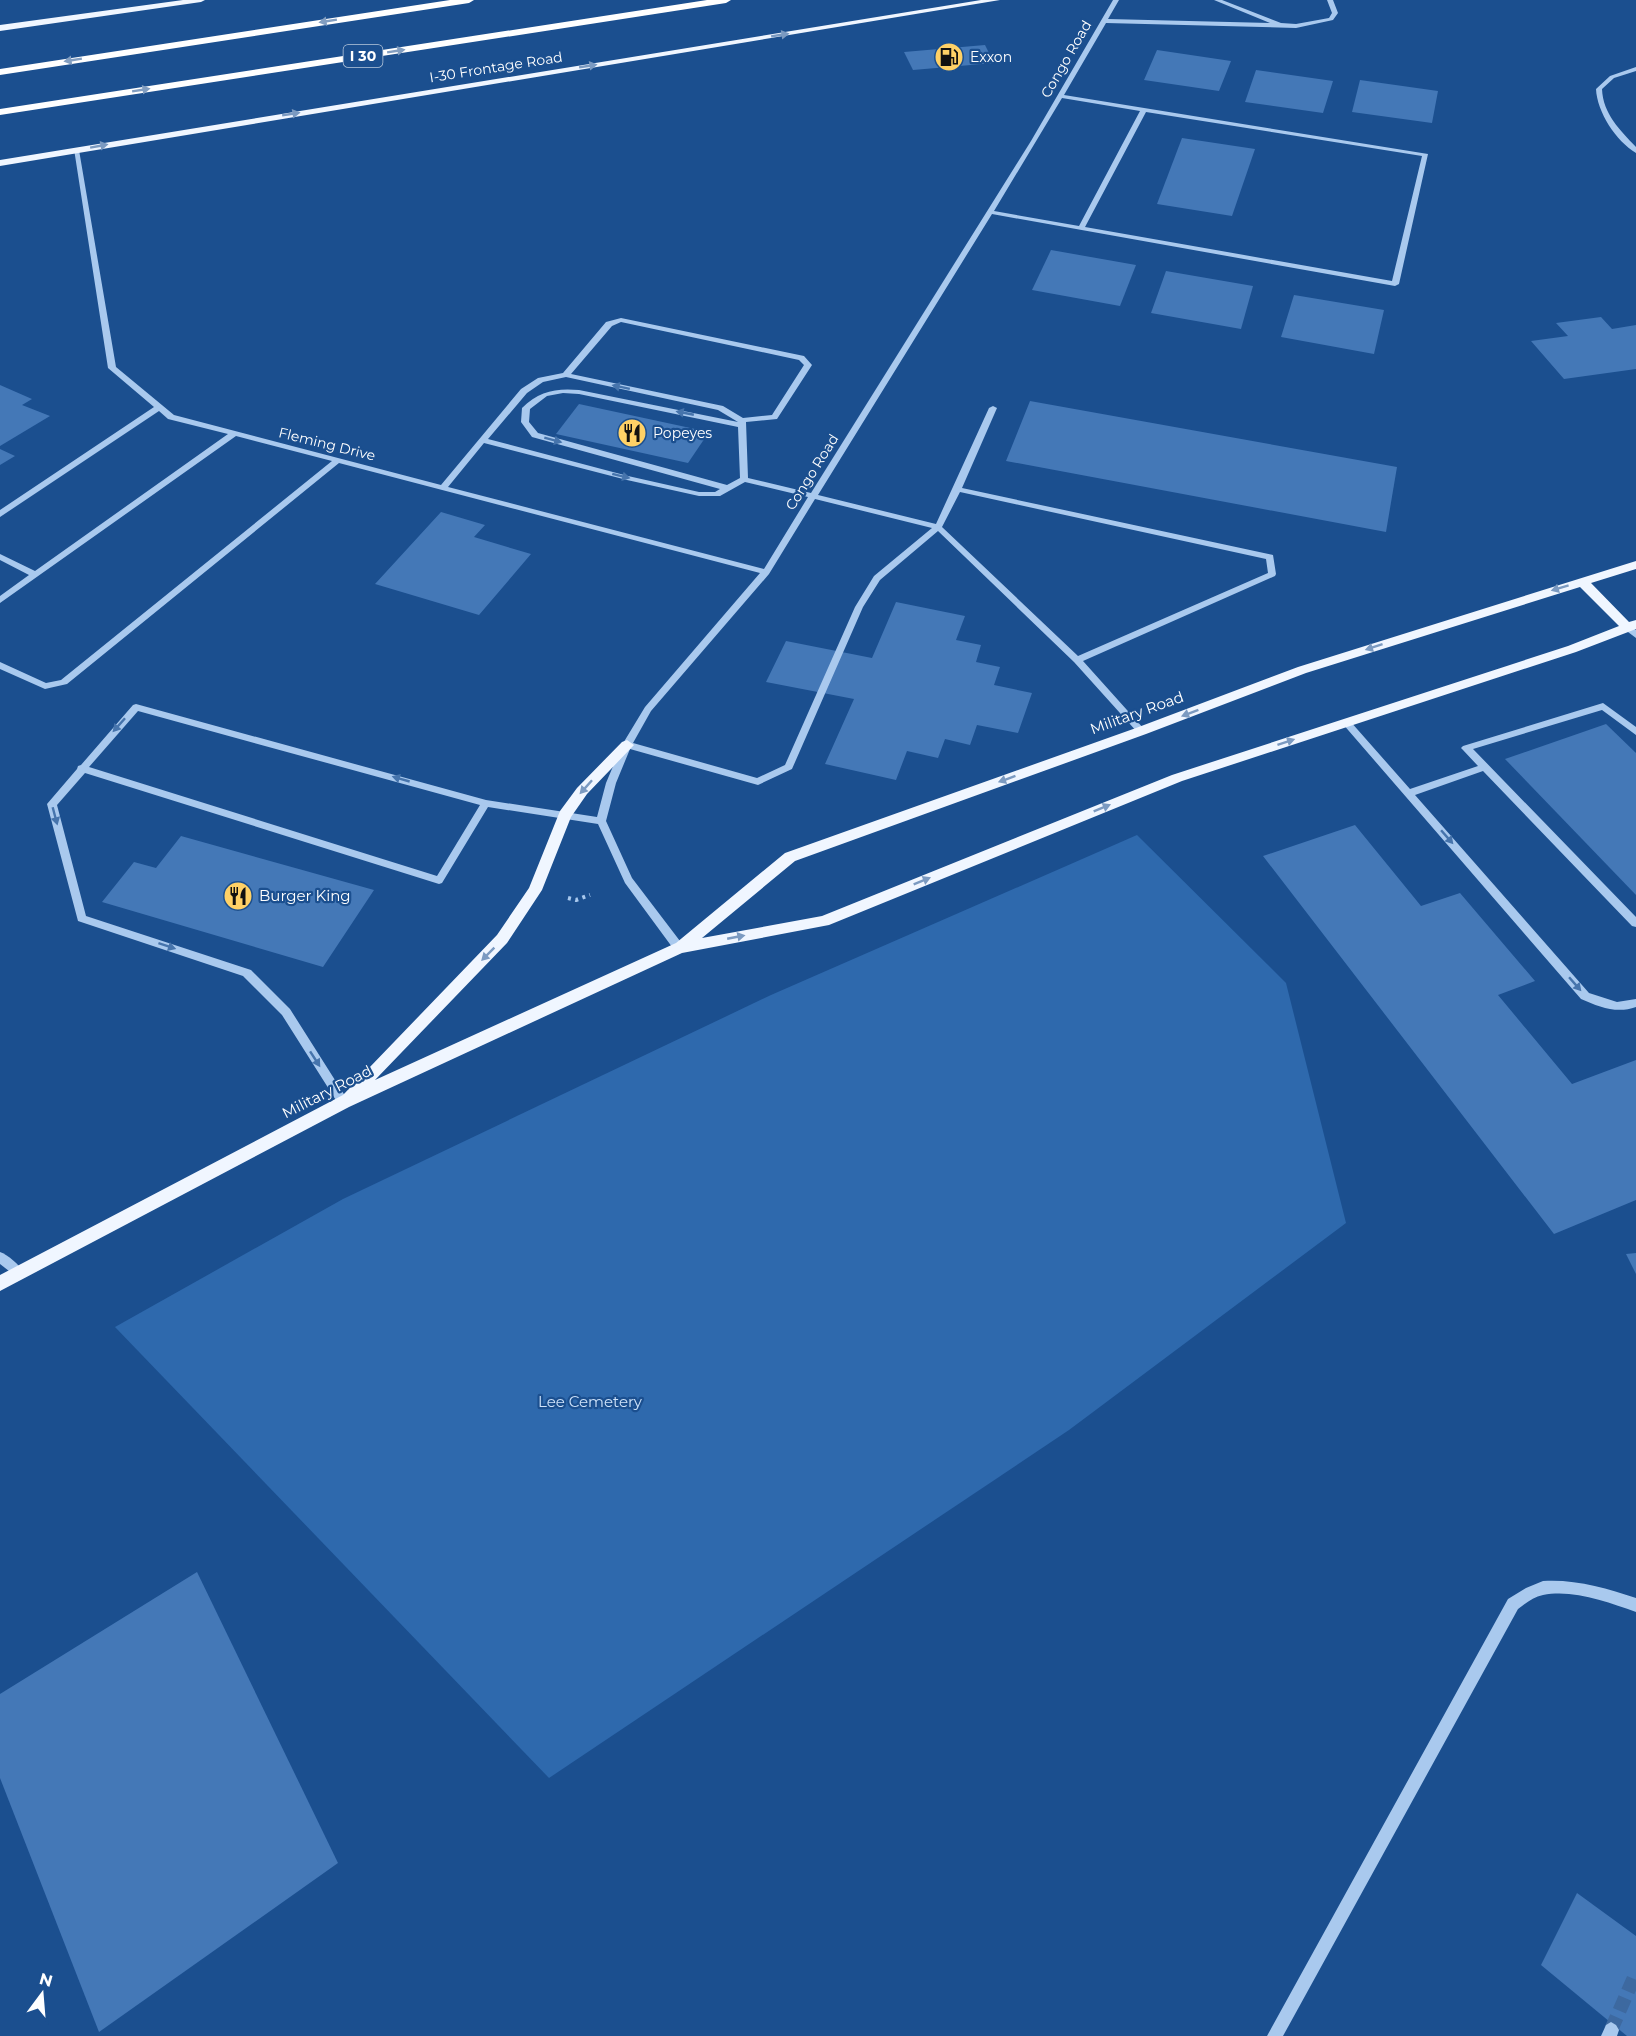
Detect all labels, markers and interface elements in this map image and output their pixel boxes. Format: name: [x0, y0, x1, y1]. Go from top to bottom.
one-way arrow: [319, 17, 338, 26]
street label: Congo Road: [1037, 17, 1095, 101]
one-way arrow: [771, 30, 790, 39]
fuel station icon: Exxon: [933, 41, 965, 73]
road number: I 30: [344, 45, 382, 67]
one-way arrow: [386, 46, 405, 55]
street label: I-30 Frontage Road: [428, 48, 564, 86]
place label: Exxon: [970, 48, 1012, 66]
one-way arrow: [64, 56, 83, 65]
one-way arrow: [578, 61, 597, 70]
one-way arrow: [131, 86, 150, 95]
one-way arrow: [282, 109, 301, 118]
one-way arrow: [90, 141, 109, 150]
one-way arrow: [611, 382, 630, 391]
one-way arrow: [675, 408, 694, 417]
restaurant icon: Popeyes: [616, 417, 648, 449]
street label: Fleming Drive: [277, 423, 377, 465]
place label: Popeyes: [653, 424, 712, 442]
street label: Congo Road: [781, 431, 843, 513]
one-way arrow: [543, 436, 562, 446]
one-way arrow: [612, 472, 630, 482]
one-way arrow: [1551, 584, 1569, 593]
one-way arrow: [1365, 643, 1383, 652]
street label: Military Road: [1087, 687, 1186, 738]
one-way arrow: [1181, 708, 1199, 718]
one-way arrow: [113, 717, 126, 732]
one-way arrow: [1277, 737, 1295, 747]
one-way arrow: [392, 774, 410, 784]
one-way arrow: [998, 775, 1016, 785]
one-way arrow: [579, 780, 593, 795]
one-way arrow: [1094, 803, 1112, 813]
one-way arrow: [50, 807, 60, 825]
one-way arrow: [1440, 829, 1453, 844]
one-way arrow: [913, 876, 931, 886]
restaurant icon: Burger King: [222, 880, 254, 912]
place label: Burger King: [259, 886, 351, 905]
one-way arrow: [727, 932, 746, 941]
one-way arrow: [158, 942, 176, 951]
one-way arrow: [481, 946, 495, 961]
one-way arrow: [1568, 976, 1581, 991]
one-way arrow: [310, 1051, 321, 1067]
street label: Military Road: [279, 1061, 375, 1122]
park label: Lee Cemetery: [538, 1392, 643, 1411]
north arrow: [12, 1964, 72, 2024]
text: N: [37, 1969, 55, 1991]

